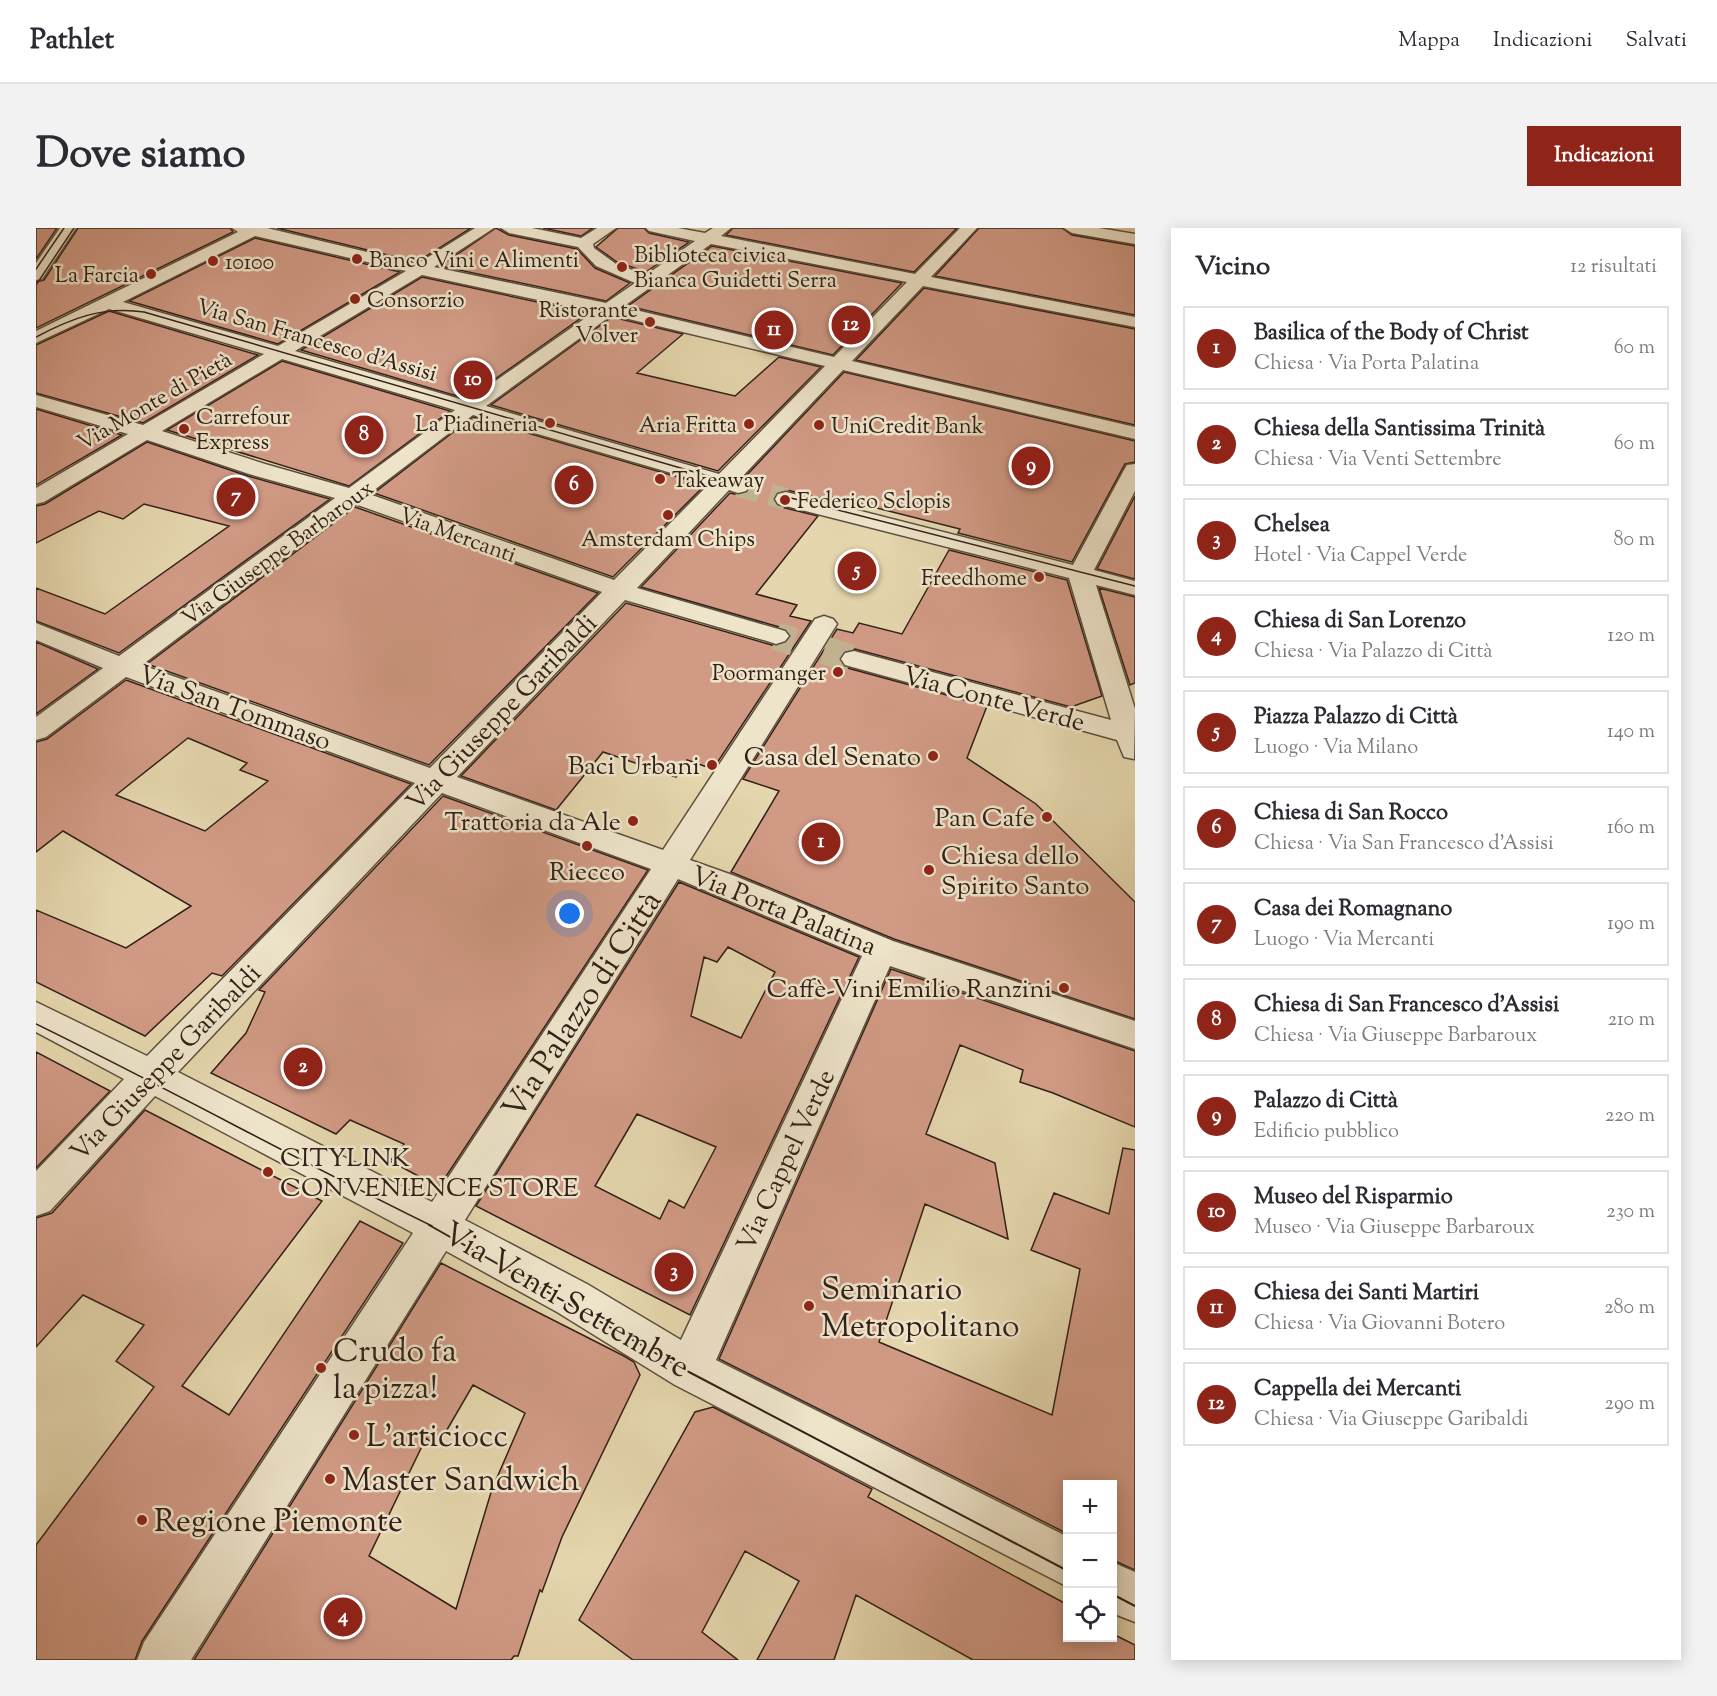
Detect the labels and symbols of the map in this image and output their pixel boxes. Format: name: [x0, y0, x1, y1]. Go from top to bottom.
place label: Biblioteca civica Bianca Guidetti Serra: [634, 241, 837, 298]
place label: Banco Vini e Alimenti: [369, 246, 579, 278]
place label: 10100: [225, 248, 274, 280]
marker: Banco Vini e Alimenti: [350, 252, 364, 266]
marker: 10100: [206, 254, 220, 268]
marker: Biblioteca civica Bianca Guidetti Serra: [615, 260, 629, 274]
place label: La Farcia: [55, 261, 139, 293]
marker: La Farcia: [144, 267, 158, 281]
place label: Consorzio: [367, 286, 465, 318]
street label: Via San Francesco d'Assisi: [192, 292, 440, 392]
marker: Consorzio: [348, 292, 362, 306]
place label: Ristorante Volver: [539, 296, 638, 353]
pin: 12: [832, 302, 870, 348]
pin: 11: [754, 308, 794, 352]
marker: Ristorante Volver: [643, 315, 657, 329]
street label: Via Monte di Pietà: [72, 345, 239, 460]
pin: 10: [454, 358, 492, 402]
place label: Carrefour Express: [196, 403, 290, 460]
place label: La Piadineria: [415, 410, 538, 442]
place label: Aria Fritta: [639, 411, 737, 443]
pin: 8: [344, 412, 384, 458]
place label: UniCredit Bank: [831, 412, 984, 444]
marker: La Piadineria: [543, 416, 557, 430]
marker: Aria Fritta: [742, 417, 756, 431]
marker: UniCredit Bank: [812, 418, 826, 432]
marker: Carrefour Express: [177, 422, 191, 436]
pin: 9: [1012, 444, 1050, 488]
pin: 6: [554, 462, 594, 508]
place label: Takeaway: [672, 466, 765, 498]
marker: Takeaway: [653, 472, 667, 486]
street label: Via Giuseppe Barbaroux: [176, 474, 382, 635]
pin: 7: [216, 474, 256, 520]
place label: Federico Sclopis: [797, 487, 950, 519]
marker: Federico Sclopis: [778, 493, 792, 507]
street label: Via Mercanti: [394, 501, 520, 573]
marker: Amsterdam Chips: [661, 508, 675, 522]
place label: Amsterdam Chips: [581, 525, 755, 557]
pin: 5: [838, 548, 876, 594]
place label: Freedhome: [921, 564, 1027, 596]
marker: Freedhome: [1032, 570, 1046, 584]
street label: Via Giuseppe Garibaldi: [399, 607, 607, 821]
street label: Via San Tommaso: [133, 657, 336, 761]
street label: Via Conte Verde: [898, 658, 1089, 743]
place label: Poormanger: [712, 659, 826, 691]
marker: Poormanger: [831, 665, 845, 679]
place label: Casa del Senato: [744, 740, 921, 777]
place label: Baci Urbani: [568, 749, 700, 786]
marker: Casa del Senato: [926, 749, 940, 763]
marker: Baci Urbani: [705, 758, 719, 772]
place label: Pan Cafe: [935, 801, 1035, 838]
place label: Trattoria da Ale: [444, 805, 621, 842]
marker: Pan Cafe: [1040, 810, 1054, 824]
marker: Trattoria da Ale: [626, 814, 640, 828]
pin: 1: [802, 820, 840, 864]
marker: Riecco: [580, 839, 594, 853]
place label: Chiesa dello Spirito Santo: [941, 839, 1090, 906]
place label: Riecco: [549, 855, 625, 892]
street label: Via Porta Palatina: [685, 858, 881, 966]
marker: Chiesa dello Spirito Santo: [922, 863, 936, 877]
street label: Via Palazzo di Città: [492, 882, 675, 1129]
your location: [555, 899, 584, 928]
street label: Via Giuseppe Garibaldi: [63, 957, 271, 1171]
place label: Caffè-Vini Emilio Ranzini: [766, 972, 1052, 1009]
marker: Caffè-Vini Emilio Ranzini: [1057, 981, 1071, 995]
pin: 2: [284, 1044, 322, 1090]
street label: Via Cappel Verde: [729, 1064, 846, 1258]
place label: CITYLINK CONVENIENCE STORE: [280, 1141, 579, 1208]
marker: CITYLINK CONVENIENCE STORE: [261, 1165, 275, 1179]
street label: Via Venti Settembre: [433, 1212, 698, 1391]
pin: 3: [654, 1250, 694, 1294]
place label: Seminario Metropolitano: [821, 1268, 1020, 1351]
marker: Seminario Metropolitano: [802, 1299, 816, 1313]
place label: Crudo fa la pizza!: [333, 1330, 457, 1413]
marker: Crudo fa la pizza!: [314, 1361, 328, 1375]
place label: L'articiocc: [366, 1415, 508, 1461]
marker: L'articiocc: [347, 1428, 361, 1442]
place label: Master Sandwich: [342, 1459, 580, 1505]
marker: Master Sandwich: [323, 1472, 337, 1486]
place label: Regione Piemonte: [154, 1500, 403, 1546]
marker: Regione Piemonte: [135, 1513, 149, 1527]
pin: 4: [324, 1594, 362, 1640]

